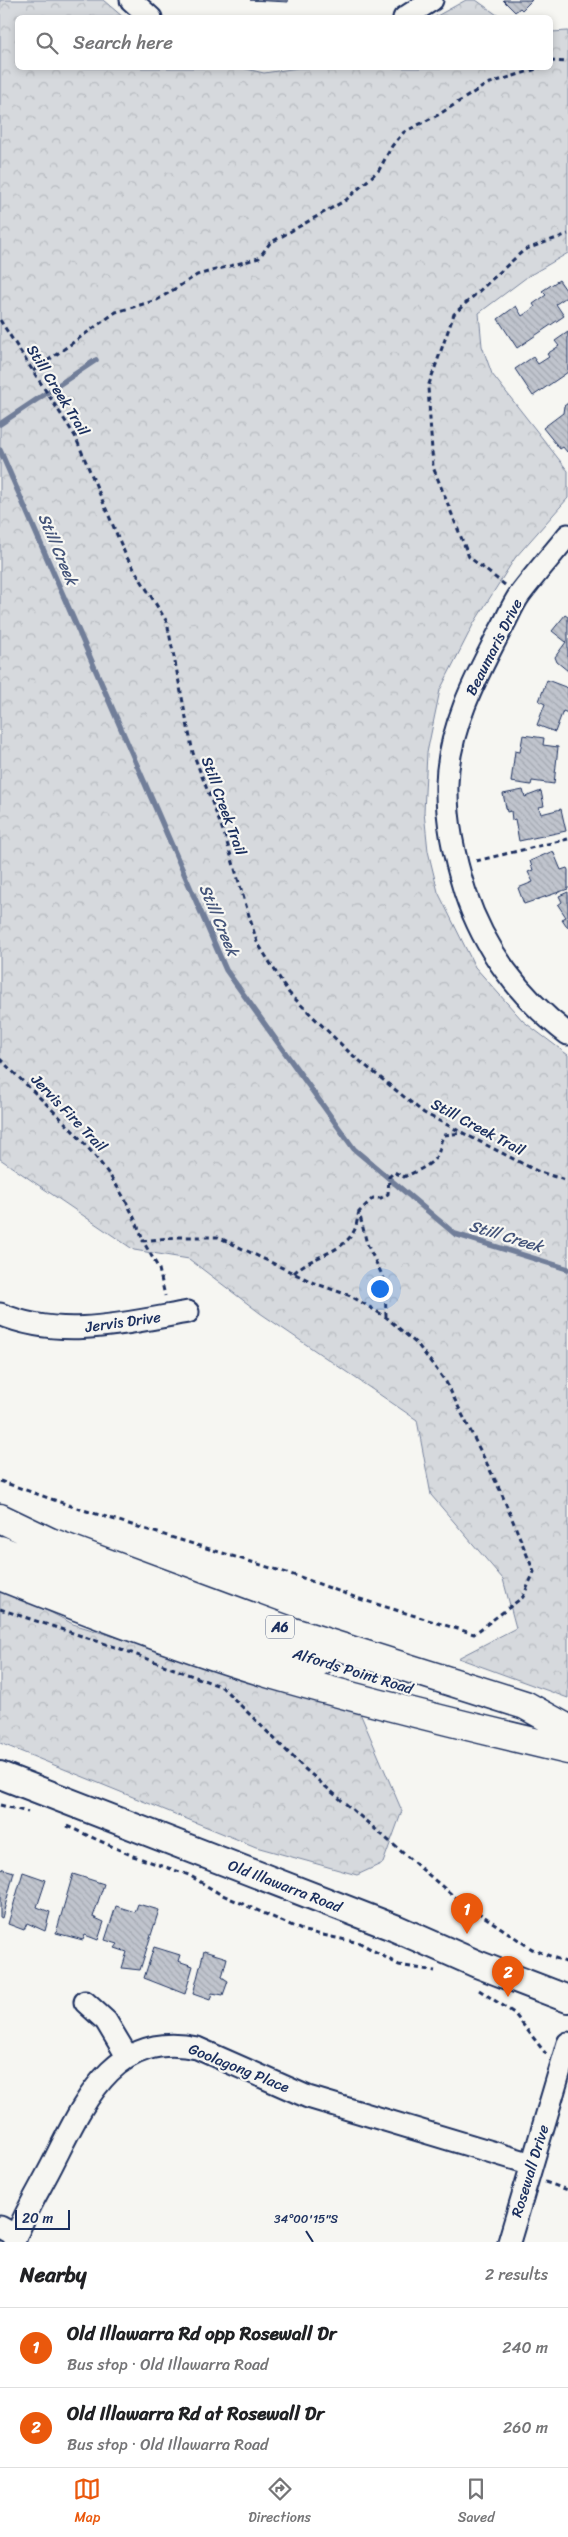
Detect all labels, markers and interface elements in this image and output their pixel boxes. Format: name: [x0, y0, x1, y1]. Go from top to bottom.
search box: [15, 15, 553, 70]
text: Search here: [73, 26, 173, 59]
icon: search: [33, 29, 61, 57]
street label: Still Creek Trail: [20, 339, 97, 441]
water label: Still Creek: [30, 508, 87, 592]
street label: Beaumaris Drive: [458, 594, 530, 700]
street label: Still Creek Trail: [194, 753, 254, 860]
water label: Still Creek: [191, 879, 248, 963]
street label: Jervis Fire Trail: [24, 1067, 114, 1159]
street label: Still Creek Trail: [426, 1091, 530, 1163]
water label: Still Creek: [466, 1211, 549, 1262]
your location: [367, 1276, 393, 1302]
street label: Jervis Drive: [83, 1304, 163, 1340]
road number: A6: [266, 1615, 294, 1638]
street label: Alfords Point Road: [289, 1640, 417, 1702]
street label: Old Illawarra Road: [224, 1852, 347, 1920]
pin: 1: [451, 1893, 483, 1934]
pin: 2: [492, 1956, 524, 1997]
street label: Goolagong Place: [185, 2036, 293, 2100]
street label: Rosewall Drive: [504, 2121, 556, 2221]
text: 20 m: [22, 2206, 53, 2231]
scale bar: [15, 2207, 70, 2230]
text: 34°00'15"S: [274, 2208, 338, 2230]
text: Nearby: [20, 2256, 86, 2294]
text: 2 results: [485, 2260, 548, 2289]
text: Old Illawarra Rd opp Rosewall Dr: [67, 2317, 336, 2350]
text: 1: [33, 2333, 39, 2362]
text: 240 m: [502, 2333, 548, 2362]
text: Bus stop · Old Illawarra Road: [67, 2350, 269, 2379]
text: Old Illawarra Rd at Rosewall Dr: [67, 2397, 324, 2430]
text: 2: [31, 2413, 41, 2442]
text: 260 m: [503, 2413, 548, 2442]
text: Bus stop · Old Illawarra Road: [67, 2430, 269, 2459]
tab: Map: [73, 2475, 101, 2530]
tab: Directions: [248, 2475, 311, 2530]
tab: Saved: [458, 2475, 495, 2530]

